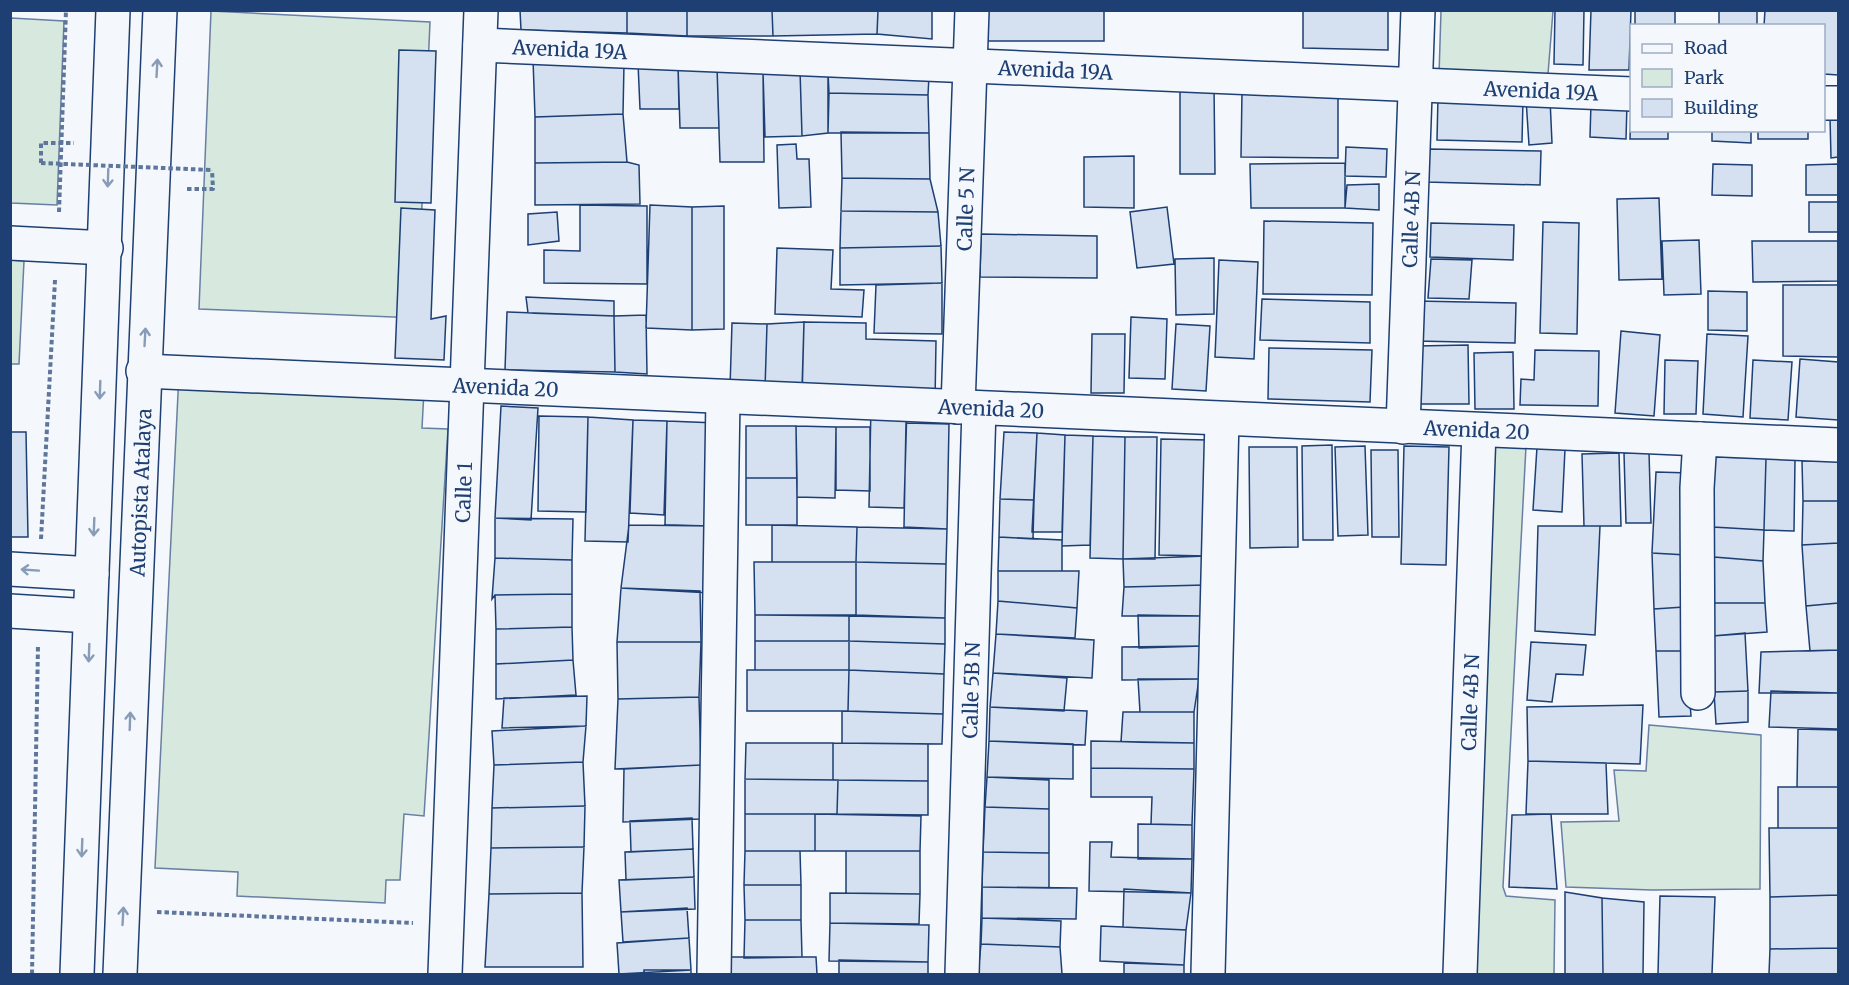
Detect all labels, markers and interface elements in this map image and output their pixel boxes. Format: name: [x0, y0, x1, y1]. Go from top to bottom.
legend: [1630, 24, 1825, 132]
street label: Avenida 19A: [511, 34, 629, 64]
text: Road: [1684, 36, 1728, 59]
street label: Avenida 19A: [996, 55, 1114, 84]
one-way arrow: [152, 58, 163, 78]
text: Park: [1684, 66, 1725, 89]
street label: Avenida 19A: [1482, 75, 1600, 105]
text: Building: [1684, 96, 1758, 119]
street label: Calle 5 N: [951, 166, 979, 251]
one-way arrow: [102, 168, 113, 188]
street label: Calle 4B N: [1396, 170, 1425, 268]
one-way arrow: [139, 328, 150, 348]
street label: Avenida 20: [451, 372, 559, 402]
one-way arrow: [94, 380, 105, 400]
street label: Avenida 20: [937, 393, 1045, 423]
street label: Autopista Atalaya: [124, 407, 156, 578]
street label: Avenida 20: [1422, 414, 1530, 444]
street label: Calle 1: [449, 462, 477, 523]
one-way arrow: [88, 516, 99, 536]
one-way arrow: [21, 564, 41, 575]
street label: Calle 5B N: [957, 641, 984, 739]
one-way arrow: [83, 643, 95, 663]
street label: Calle 4B N: [1455, 653, 1484, 751]
one-way arrow: [125, 712, 136, 732]
one-way arrow: [76, 838, 87, 858]
one-way arrow: [118, 907, 129, 927]

